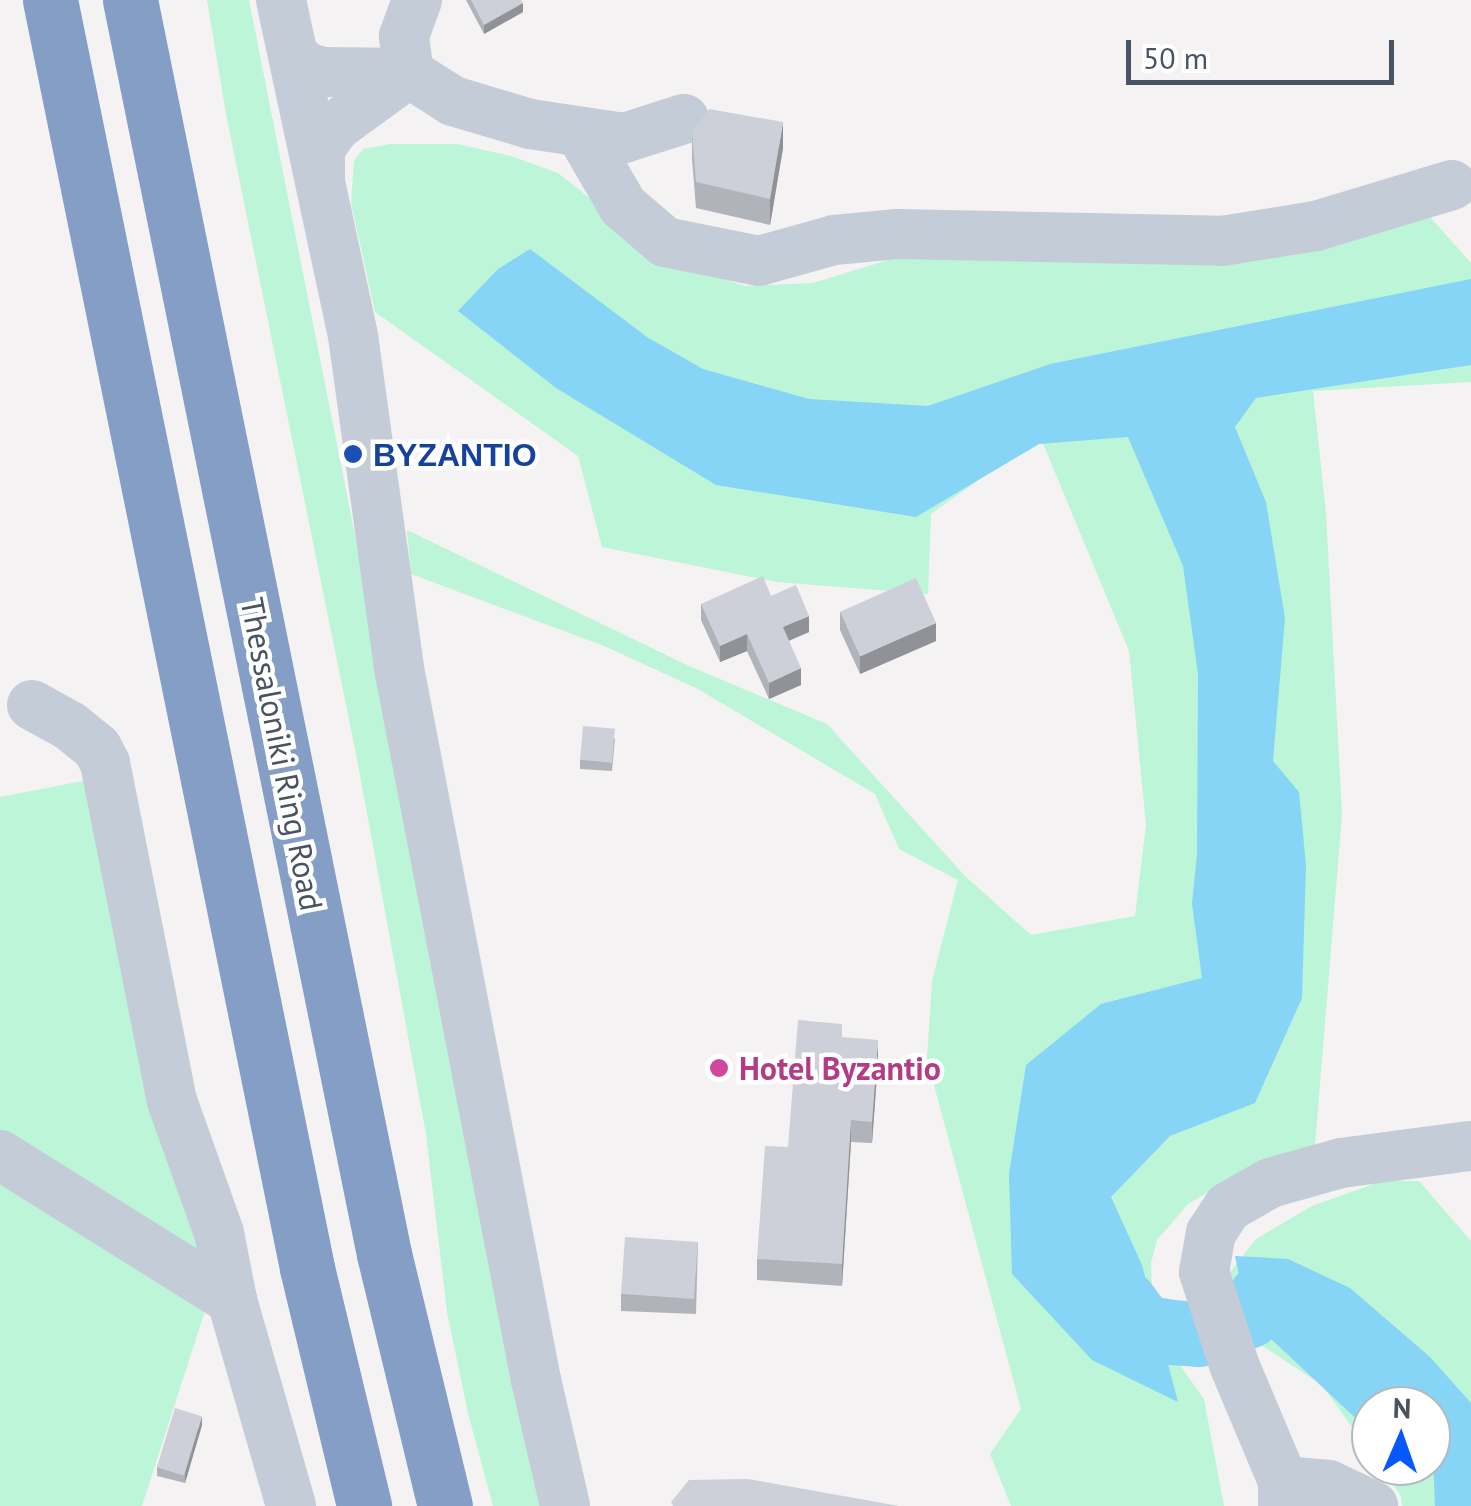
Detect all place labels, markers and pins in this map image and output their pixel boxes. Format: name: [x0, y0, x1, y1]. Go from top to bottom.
place label: ΒΥΖΑΝΤΙΟ: [373, 435, 537, 473]
marker: ΒΥΖΑΝΤΙΟ: [342, 443, 364, 465]
place label: Hotel Byzantio: [739, 1049, 941, 1087]
marker: Hotel Byzantio: [708, 1057, 730, 1079]

